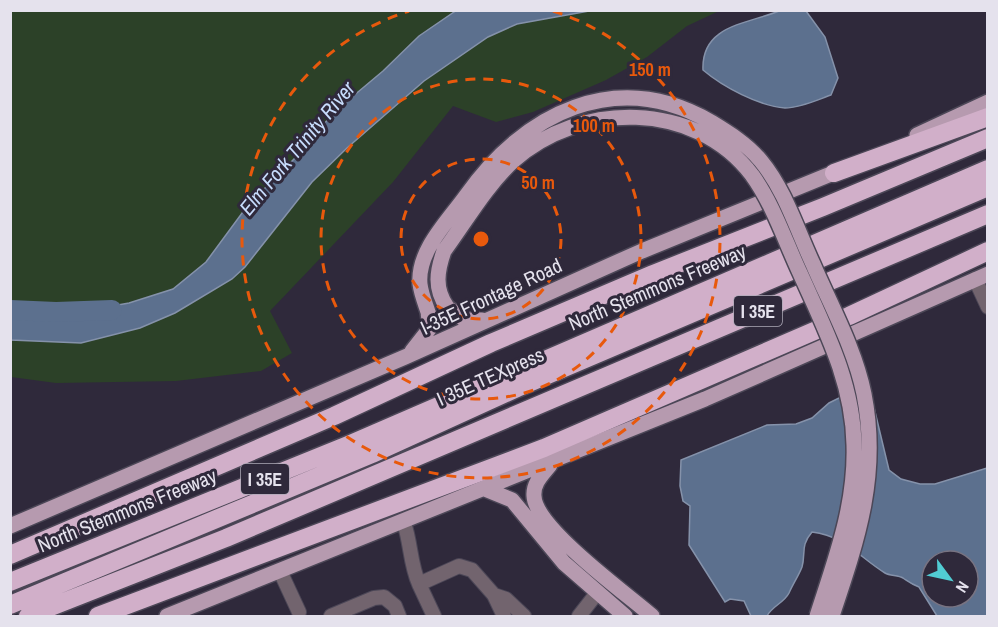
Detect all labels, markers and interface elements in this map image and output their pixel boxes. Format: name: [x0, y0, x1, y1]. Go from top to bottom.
text: 150 m: [629, 57, 671, 82]
water label: Elm Fork Trinity River: [232, 74, 362, 221]
text: 100 m: [573, 113, 615, 138]
text: 50 m: [521, 170, 555, 195]
centre of rings: [471, 229, 491, 249]
street label: North Stemmons Freeway: [564, 237, 751, 337]
street label: I-35E Frontage Road: [416, 251, 566, 341]
road number: I 35E: [734, 296, 782, 326]
street label: I 35E TEXpress: [432, 340, 548, 412]
street label: North Stemmons Freeway: [34, 462, 221, 558]
road number: I 35E: [241, 464, 289, 494]
north arrow: [920, 549, 980, 609]
text: N: [951, 577, 974, 597]

